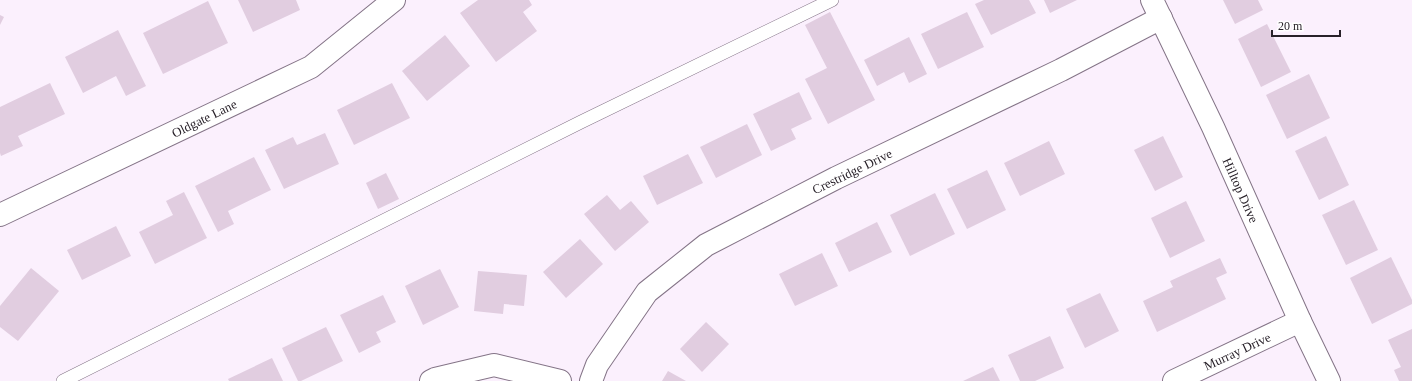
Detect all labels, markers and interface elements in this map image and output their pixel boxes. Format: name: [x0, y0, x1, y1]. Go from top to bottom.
scale bar: [1272, 12, 1340, 38]
text: 20 m: [1278, 19, 1303, 33]
street label: Oldgate Lane: [169, 96, 239, 141]
street label: Crestridge Drive: [810, 146, 895, 197]
street label: Hilltop Drive: [1220, 155, 1262, 225]
street label: Murray Drive: [1201, 329, 1273, 373]

